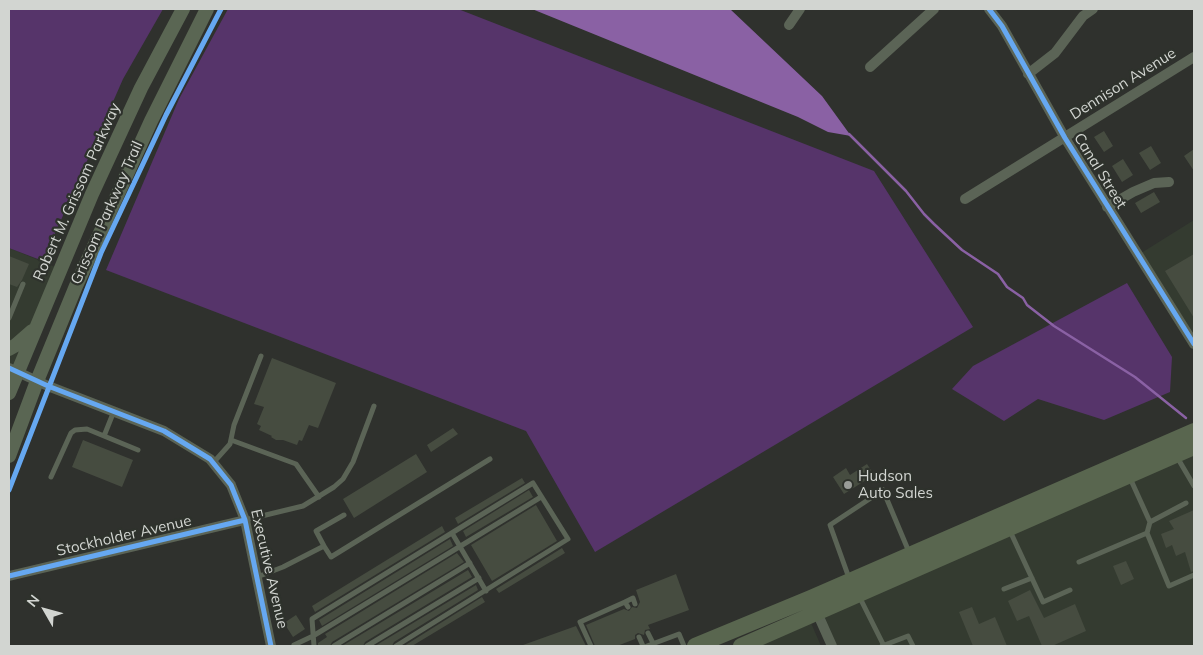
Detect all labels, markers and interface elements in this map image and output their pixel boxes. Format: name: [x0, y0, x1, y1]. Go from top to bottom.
street label: Dennison Avenue: [1067, 44, 1179, 124]
street label: Robert M. Grissom Parkway: [30, 100, 124, 284]
street label: Canal Street: [1070, 130, 1130, 212]
street label: Grissom Parkway Trail: [67, 139, 147, 287]
place label: Hudson Auto Sales: [858, 467, 933, 502]
marker: Hudson Auto Sales: [842, 479, 854, 491]
street label: Executive Avenue: [247, 508, 291, 630]
street label: Stockholder Avenue: [55, 512, 193, 560]
north arrow: [20, 585, 70, 635]
text: N: [23, 591, 44, 610]

